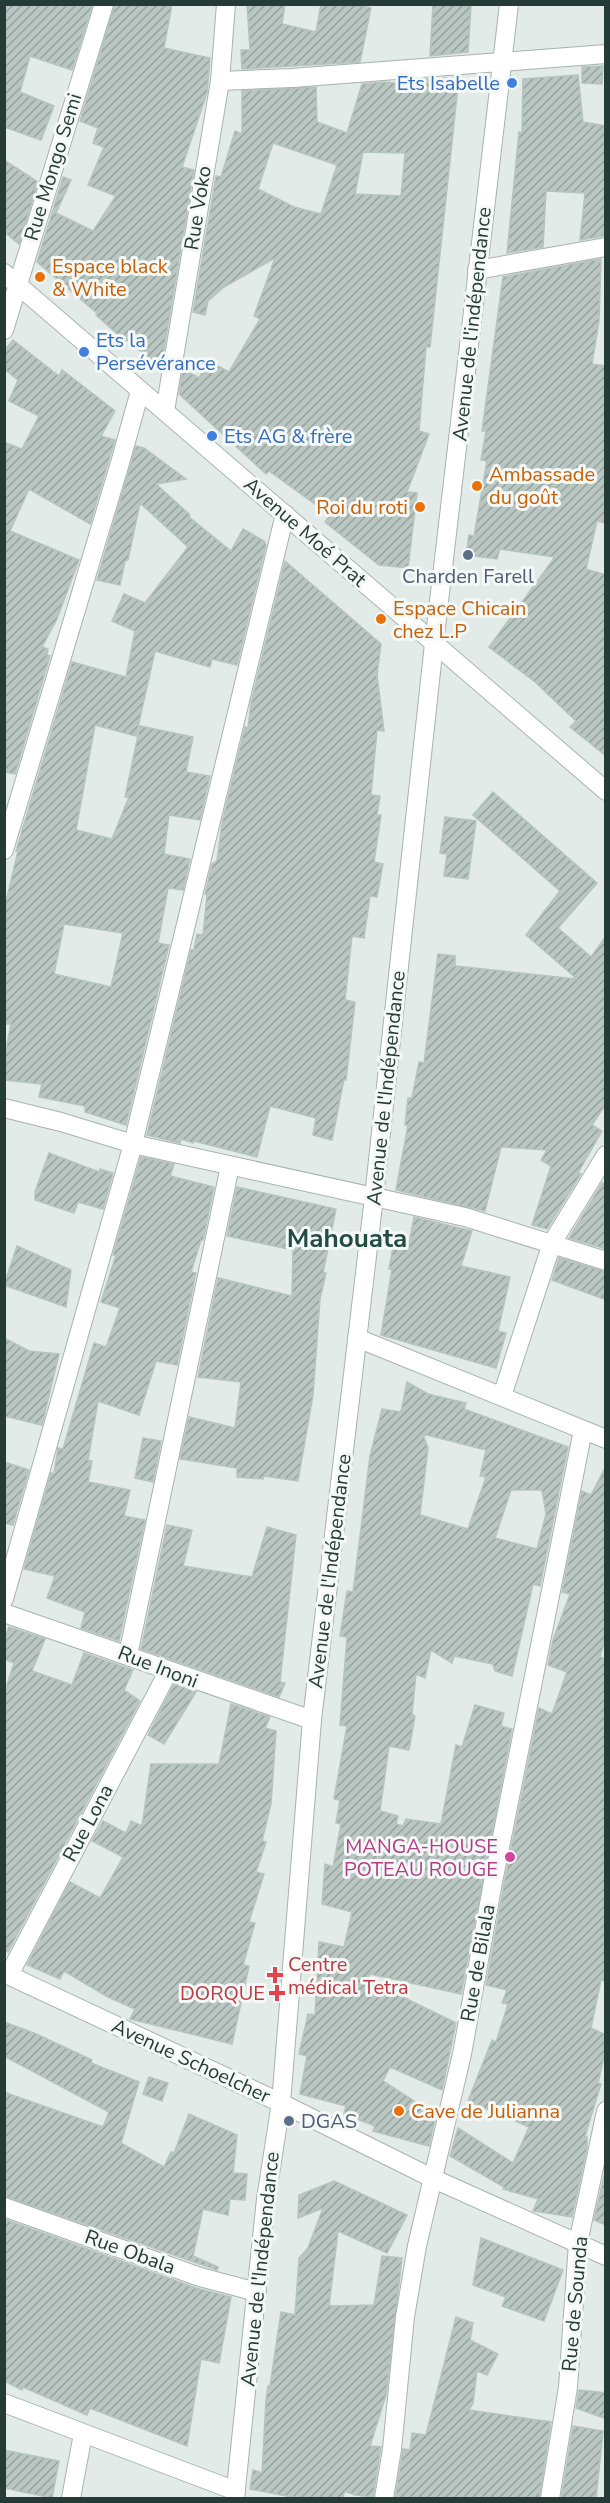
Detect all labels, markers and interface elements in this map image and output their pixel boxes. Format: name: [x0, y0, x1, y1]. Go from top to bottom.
place label: Ets Isabelle: [397, 70, 500, 97]
marker: Ets Isabelle: [505, 76, 519, 90]
street label: Rue Mongo Semi: [18, 90, 88, 244]
street label: Rue Voko: [178, 164, 218, 252]
street label: Avenue de l'indépendance: [446, 205, 498, 443]
place label: Espace black & White: [52, 253, 169, 303]
marker: Espace black & White: [33, 270, 47, 284]
place label: Ets la Persévérance: [96, 327, 216, 377]
marker: Ets la Persévérance: [77, 345, 91, 359]
place label: Ets AG & frère: [224, 423, 352, 450]
marker: Ets AG & frère: [205, 429, 219, 443]
place label: Ambassade du goût: [489, 461, 595, 511]
street label: Avenue Moé Prat: [238, 471, 373, 593]
marker: Ambassade du goût: [470, 479, 484, 493]
place label: Roi du roti: [316, 494, 408, 521]
marker: Roi du roti: [413, 500, 427, 514]
marker: Charden Farell: [461, 548, 475, 562]
place label: Charden Farell: [402, 563, 534, 590]
place label: Espace Chicain chez L.P: [393, 595, 526, 645]
marker: Espace Chicain chez L.P: [374, 612, 388, 626]
street label: Avenue de l'Indépendance: [360, 969, 412, 1207]
district label: Mahouata: [287, 1221, 407, 1256]
street label: Avenue de l'Indépendance: [302, 1452, 358, 1690]
street label: Rue Inoni: [114, 1639, 202, 1695]
street label: Rue Lona: [56, 1779, 120, 1867]
place label: MANGA-HOUSE POTEAU ROUGE: [344, 1833, 498, 1883]
marker: MANGA-HOUSE POTEAU ROUGE: [503, 1850, 517, 1864]
street label: Rue de Bilala: [454, 1902, 502, 2024]
place label: Centre médical Tetra: [288, 1951, 409, 2001]
marker: Centre médical Tetra: [266, 1966, 284, 1984]
place label: DORQUE: [180, 1980, 265, 2007]
marker: DORQUE: [270, 1986, 284, 2000]
street label: Avenue Schoelcher: [107, 2012, 275, 2110]
place label: Cave de Julianna: [411, 2098, 560, 2125]
marker: Cave de Julianna: [392, 2104, 406, 2118]
place label: DGAS: [301, 2108, 357, 2135]
marker: DGAS: [282, 2114, 296, 2128]
street label: Avenue de l'Indépendance: [234, 2150, 286, 2388]
street label: Rue Obala: [81, 2223, 179, 2281]
street label: Rue de Sounda: [556, 2235, 594, 2373]

